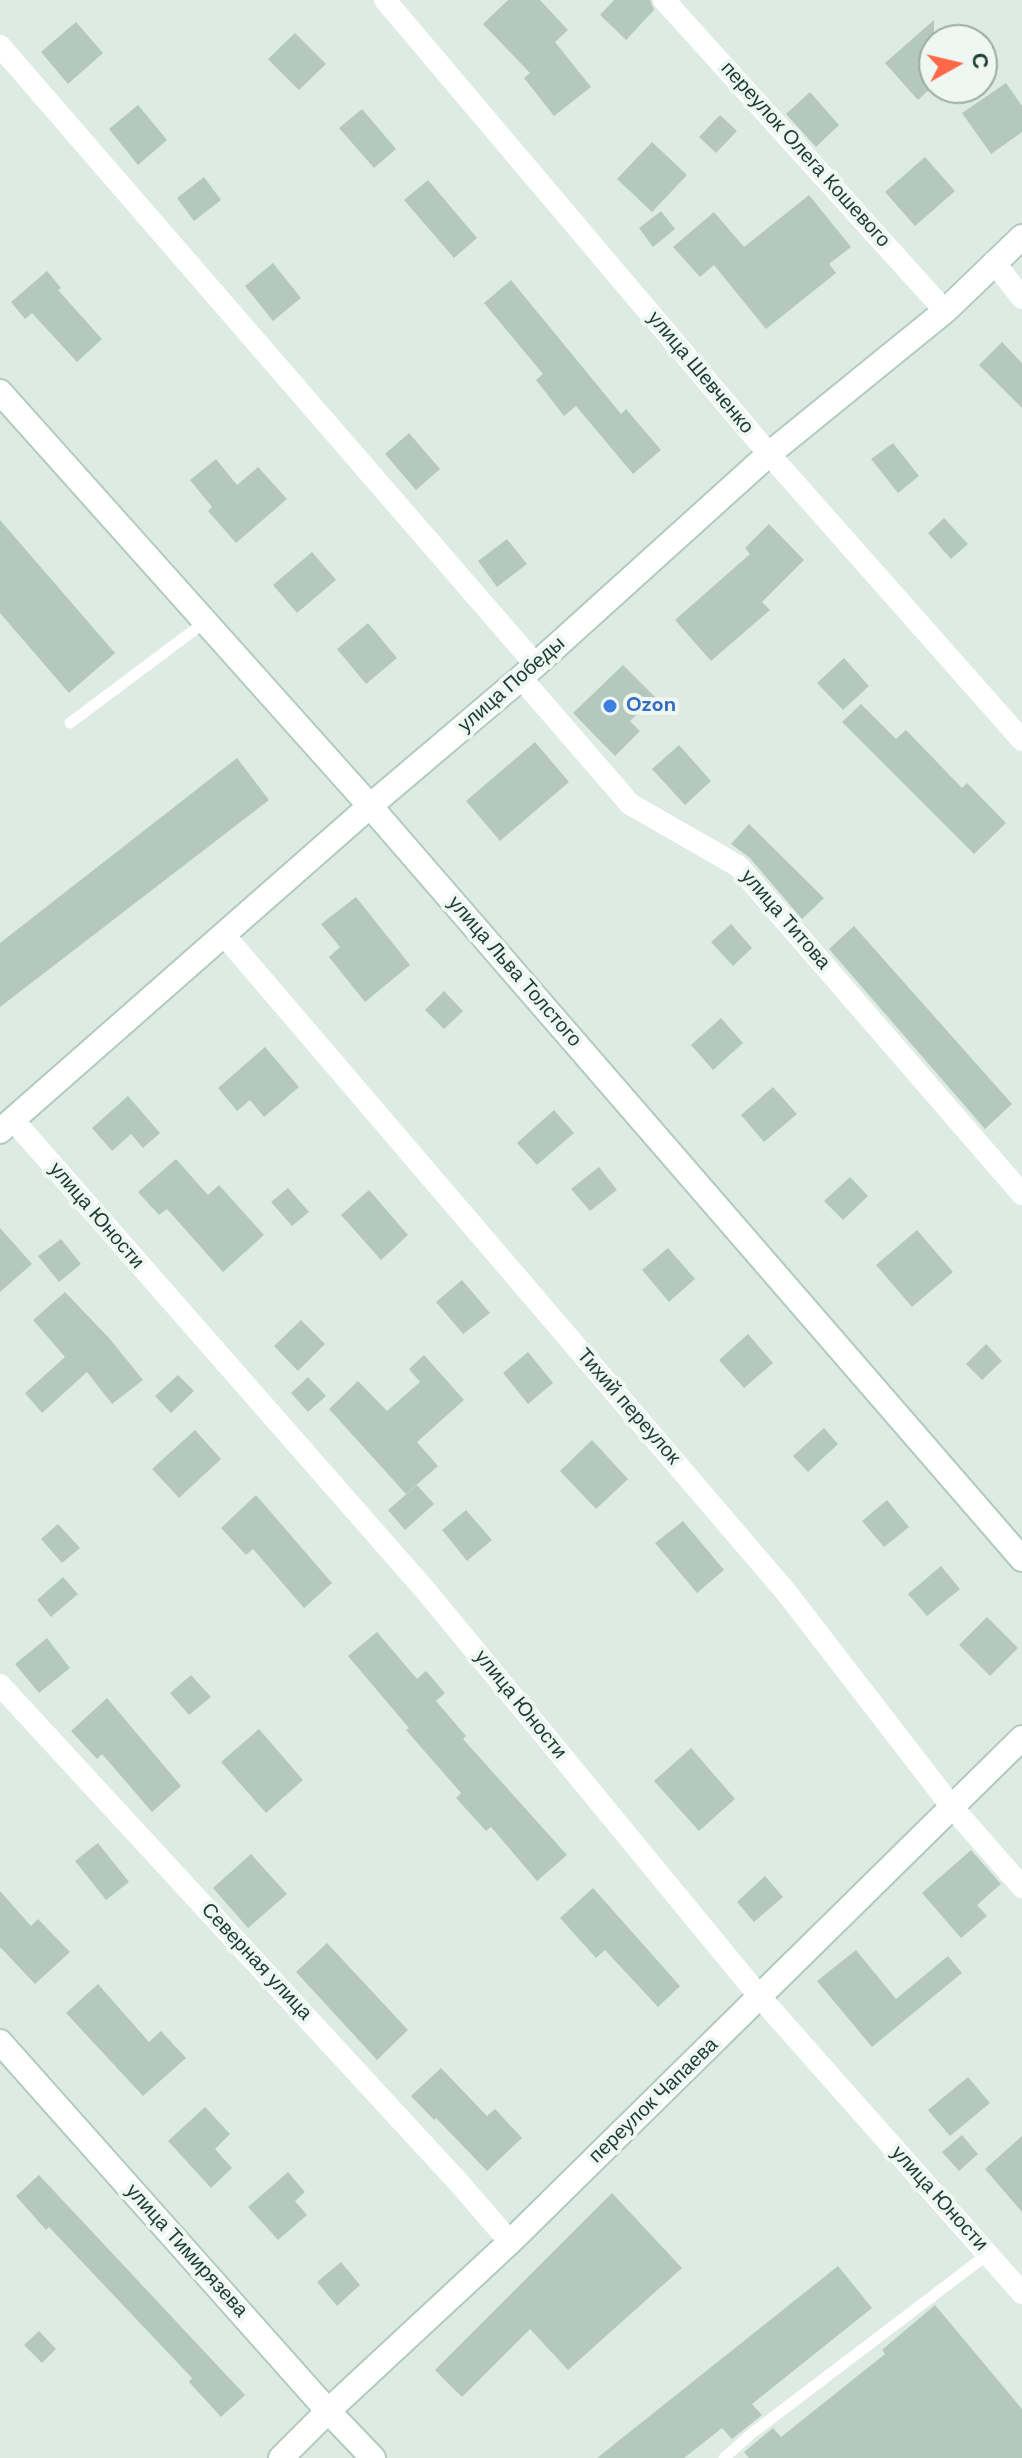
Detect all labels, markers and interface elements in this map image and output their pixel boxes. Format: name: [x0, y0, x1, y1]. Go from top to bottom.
north arrow: [918, 24, 998, 104]
text: С: [965, 51, 996, 71]
street label: переулок Олега Кошевого: [715, 57, 895, 253]
street label: улица Шевченко: [642, 307, 758, 439]
street label: улица Победы: [454, 632, 570, 738]
place label: Ozon: [626, 694, 676, 718]
marker: Ozon: [601, 697, 619, 715]
street label: улица Титова: [735, 865, 835, 975]
street label: улица Льва Толстого: [442, 892, 586, 1052]
street label: улица Юности: [43, 1158, 149, 1274]
street label: Тихий переулок: [571, 1344, 685, 1470]
street label: улица Юности: [469, 1646, 571, 1764]
street label: Северная улица: [196, 1898, 316, 2026]
street label: переулок Чапаева: [585, 2033, 723, 2169]
street label: улица Юности: [886, 2142, 992, 2256]
street label: улица Тимирязева: [120, 2179, 252, 2323]

